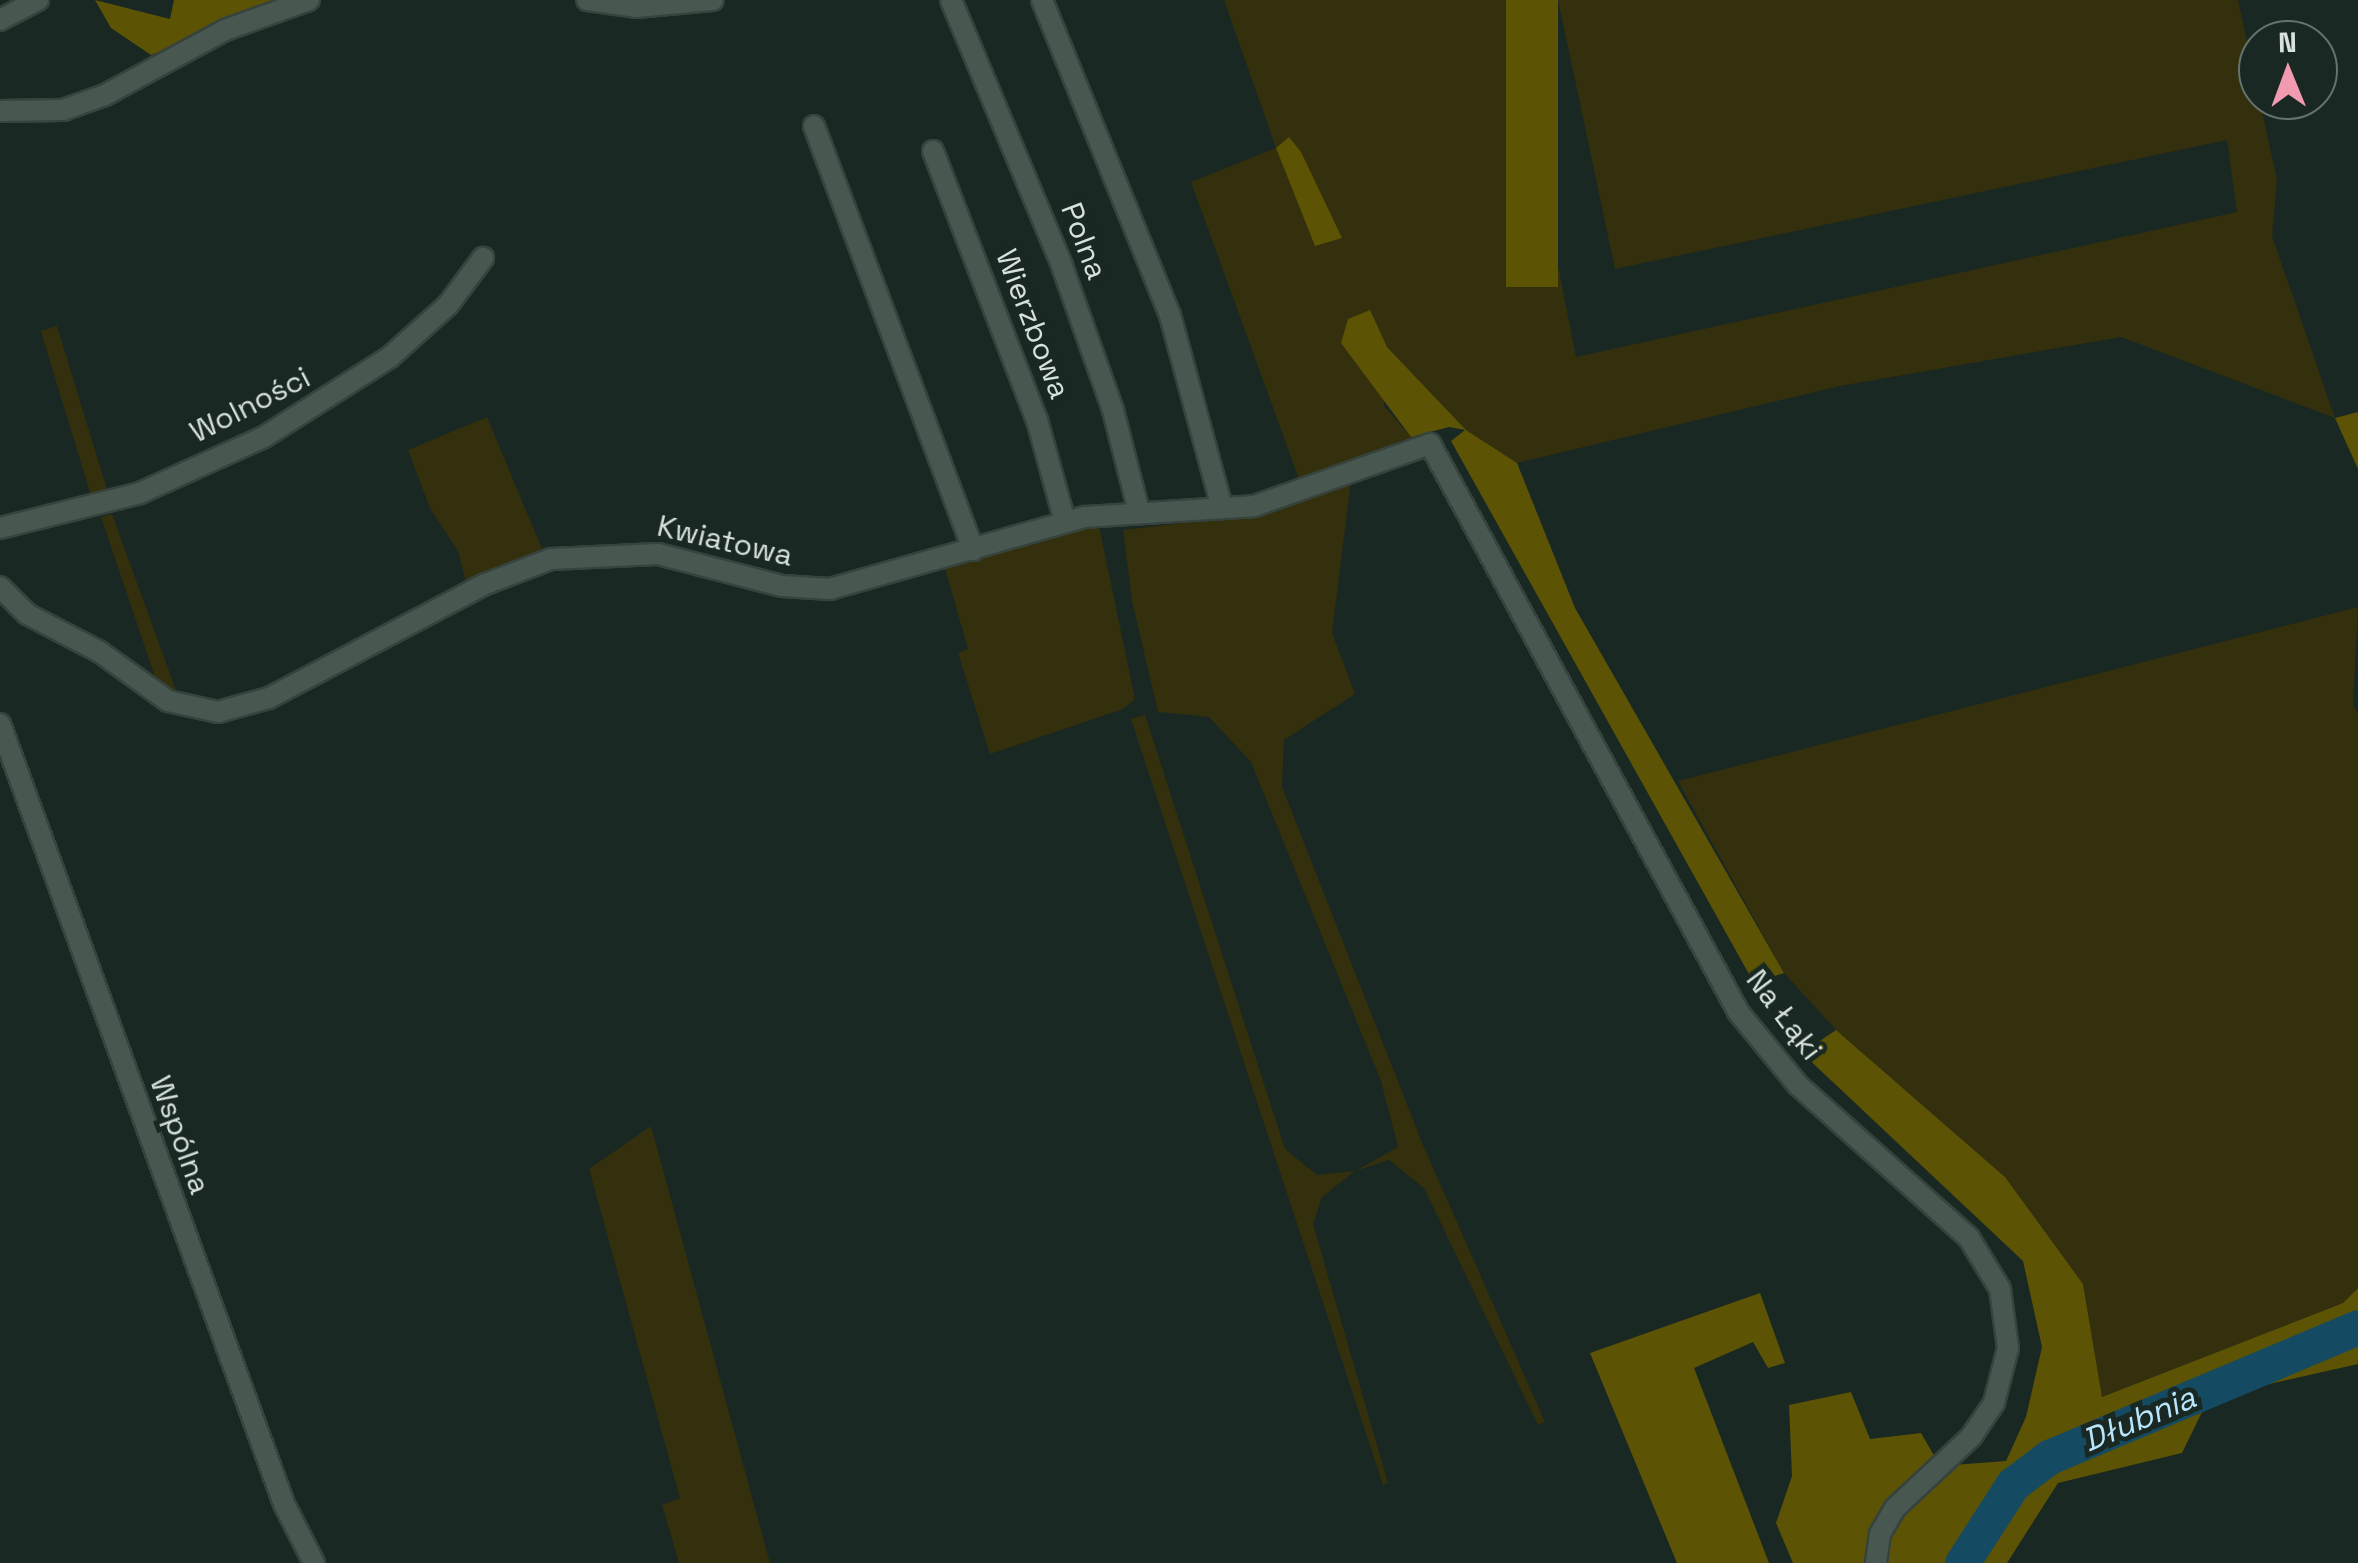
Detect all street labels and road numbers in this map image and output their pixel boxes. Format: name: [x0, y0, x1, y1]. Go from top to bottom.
street label: Polna: [1053, 198, 1115, 284]
street label: Wierzbowa: [988, 244, 1078, 404]
street label: Wolności: [184, 360, 316, 450]
street label: Kwiatowa: [654, 508, 796, 574]
street label: Na Łąki: [1738, 963, 1830, 1067]
street label: Wspólna: [142, 1071, 218, 1199]

